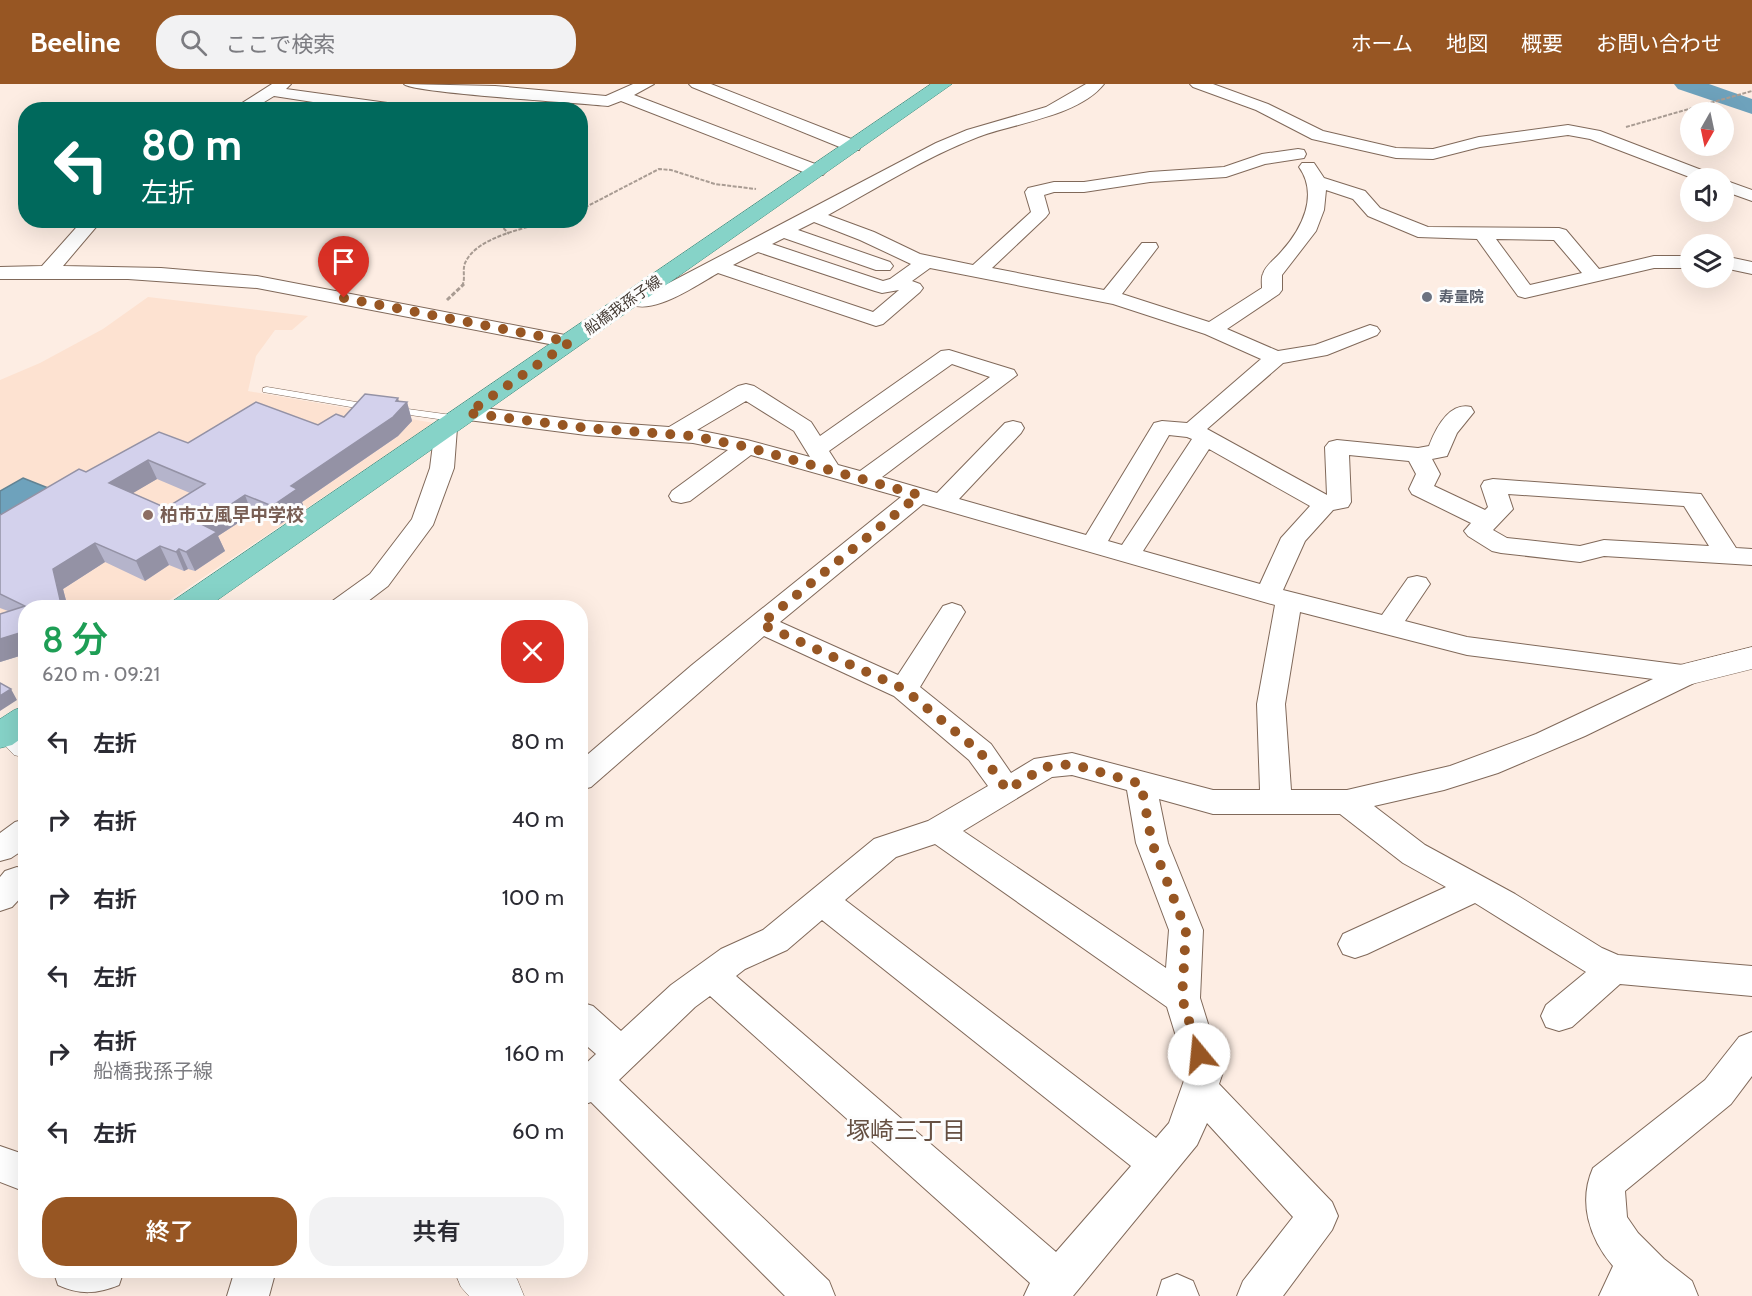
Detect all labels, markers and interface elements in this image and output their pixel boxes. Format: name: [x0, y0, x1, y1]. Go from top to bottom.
search box: [156, 15, 576, 69]
text: Beeline: [30, 25, 120, 59]
icon: search: [177, 26, 210, 59]
text: ここで検索: [225, 31, 335, 58]
text: ホーム: [1351, 31, 1413, 56]
text: 地図: [1446, 31, 1488, 56]
text: 概要: [1521, 31, 1563, 56]
text: お問い合わせ: [1596, 31, 1722, 56]
north arrow: [1680, 102, 1734, 156]
map controls: [1680, 102, 1734, 288]
text: 80 m: [141, 119, 242, 171]
icon: left: [42, 126, 120, 204]
button: sound: [1680, 168, 1734, 222]
text: 左折: [141, 176, 195, 209]
button: layers: [1680, 234, 1734, 288]
pin: [318, 236, 369, 298]
icon: arrive: [327, 245, 360, 278]
street label: 船橋我孫子線: [581, 272, 665, 338]
place label: 寿量院: [1439, 288, 1484, 306]
marker: 寿量院: [1420, 290, 1434, 304]
place label: 柏市立風早中学校: [160, 504, 304, 526]
marker: 柏市立風早中学校: [141, 508, 155, 522]
text: 8 分: [42, 617, 108, 661]
button: close: [501, 620, 564, 683]
text: 620 m · 09:21: [42, 662, 160, 686]
icon: left: [42, 725, 75, 758]
text: 80 m: [511, 728, 564, 755]
text: 左折: [93, 730, 137, 757]
icon: right: [42, 803, 75, 836]
text: 40 m: [512, 806, 564, 833]
text: 右折: [93, 808, 137, 835]
icon: right: [42, 881, 75, 914]
text: 100 m: [502, 884, 564, 911]
text: 右折: [93, 886, 137, 913]
icon: left: [42, 959, 75, 992]
text: 80 m: [511, 962, 564, 989]
text: 左折: [93, 964, 137, 991]
position arrow: [1167, 1022, 1231, 1086]
text: 右折: [93, 1028, 137, 1055]
icon: right: [42, 1037, 75, 1070]
text: 160 m: [505, 1040, 564, 1067]
text: 船橋我孫子線: [93, 1059, 213, 1083]
icon: left: [42, 1115, 75, 1148]
district label: 塚崎三丁目: [846, 1116, 966, 1145]
text: 60 m: [512, 1118, 564, 1145]
text: 左折: [93, 1120, 137, 1147]
button: 終了: [42, 1197, 297, 1266]
button: 共有: [309, 1197, 564, 1266]

